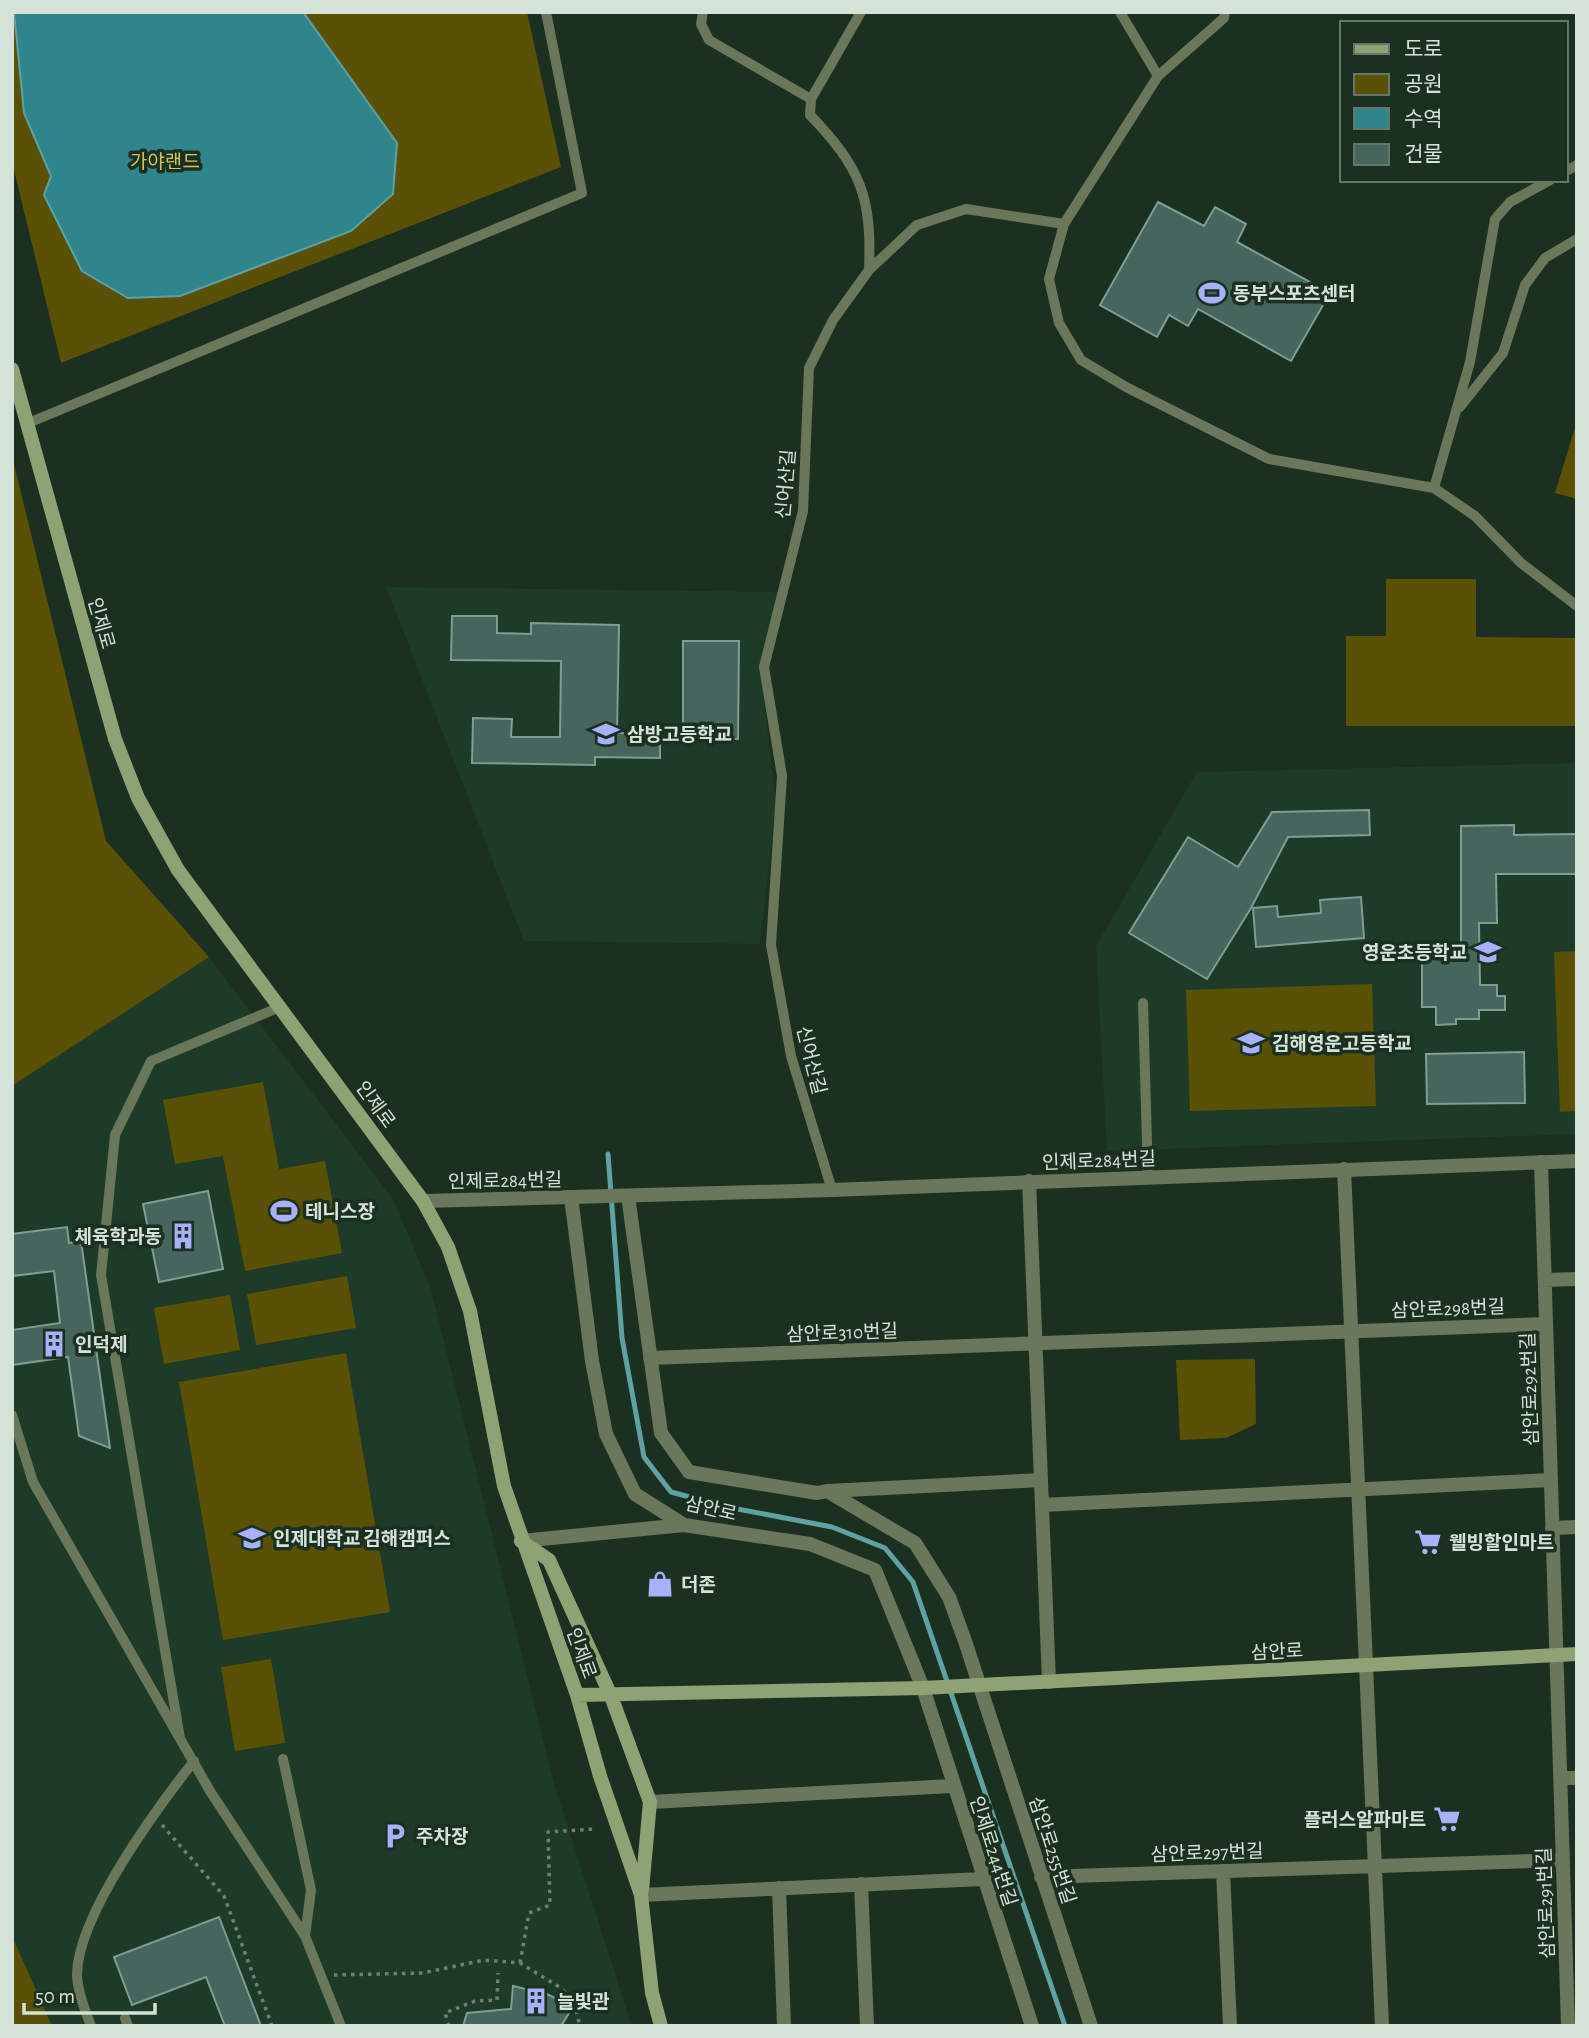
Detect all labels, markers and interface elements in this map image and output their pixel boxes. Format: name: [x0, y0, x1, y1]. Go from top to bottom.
legend: [1340, 21, 1568, 182]
text: 도로: [1404, 39, 1443, 60]
text: 공원: [1404, 73, 1443, 95]
text: 수역: [1404, 108, 1443, 130]
text: 건물: [1404, 143, 1443, 165]
park label: 가야랜드: [130, 152, 200, 172]
sports icon: 동부스포츠센터: [1197, 278, 1227, 308]
place label: 동부스포츠센터: [1233, 284, 1355, 304]
street label: 신어산길: [773, 448, 799, 520]
street label: 인제로: [84, 595, 118, 651]
school or university icon: 삼방고등학교: [591, 719, 621, 749]
place label: 삼방고등학교: [627, 724, 732, 745]
school or university icon: 영운초등학교: [1473, 937, 1503, 967]
place label: 영운초등학교: [1362, 942, 1467, 963]
street label: 신어산길: [793, 1024, 829, 1097]
school or university icon: 김해영운고등학교: [1236, 1028, 1266, 1058]
place label: 김해영운고등학교: [1272, 1033, 1412, 1054]
street label: 인제로: [352, 1077, 399, 1132]
street label: 인제로284번길: [1042, 1149, 1156, 1173]
street label: 인제로284번길: [448, 1170, 562, 1192]
sports icon: 테니스장: [269, 1196, 299, 1226]
place label: 테니스장: [305, 1202, 375, 1222]
building icon: 체육학과동: [168, 1221, 198, 1251]
place label: 체육학과동: [75, 1226, 162, 1247]
street label: 삼안로298번길: [1391, 1297, 1505, 1321]
street label: 삼안로310번길: [786, 1321, 898, 1345]
building icon: 인덕제: [39, 1329, 69, 1359]
street label: 삼안로292번길: [1518, 1332, 1542, 1446]
place label: 인덕제: [75, 1335, 127, 1355]
street label: 삼안로: [683, 1493, 739, 1525]
school or university icon: 인제대학교 김해캠퍼스: [237, 1523, 267, 1553]
supermarket icon: 웰빙할인마트: [1413, 1527, 1443, 1557]
place label: 인제대학교 김해캠퍼스: [273, 1528, 451, 1549]
place label: 웰빙할인마트: [1449, 1532, 1554, 1553]
shop icon: 더존: [645, 1569, 675, 1599]
place label: 더존: [681, 1575, 716, 1595]
street label: 인제로: [563, 1625, 599, 1681]
street label: 삼안로: [1250, 1641, 1304, 1663]
street label: 인제로244번길: [966, 1794, 1020, 1909]
street label: 삼안로255번길: [1025, 1794, 1079, 1907]
supermarket icon: 플러스알파마트: [1432, 1804, 1462, 1834]
place label: 플러스알파마트: [1304, 1810, 1426, 1830]
parking icon: 주차장: [380, 1821, 410, 1851]
place label: 주차장: [416, 1827, 468, 1847]
street label: 삼안로297번길: [1150, 1841, 1264, 1865]
street label: 삼안로291번길: [1534, 1847, 1558, 1959]
scale bar: [24, 1972, 156, 2016]
text: 50 m: [35, 1986, 75, 2007]
building icon: 늘빛관: [521, 1986, 551, 2016]
place label: 늘빛관: [557, 1992, 610, 2012]

